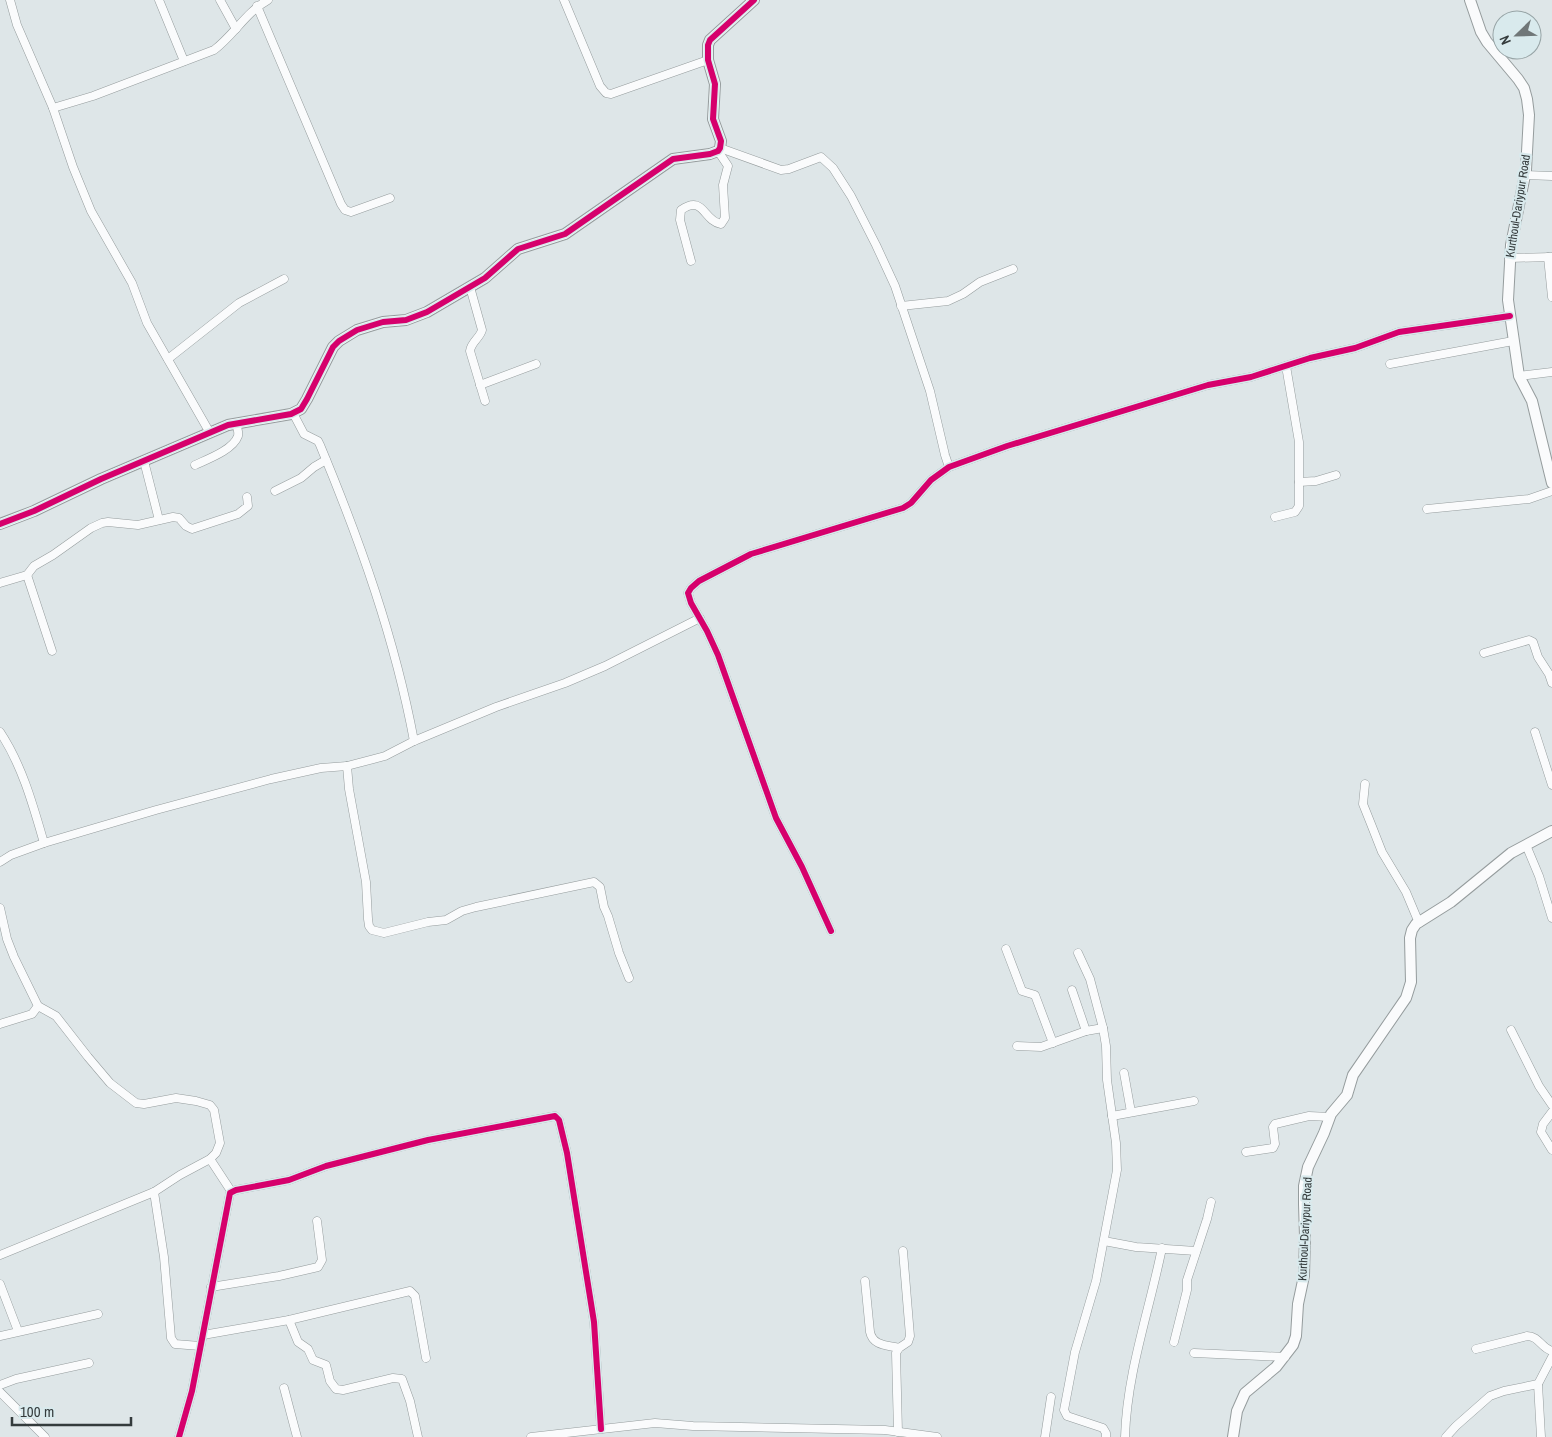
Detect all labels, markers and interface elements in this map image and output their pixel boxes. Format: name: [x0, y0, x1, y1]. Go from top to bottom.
north arrow: [1492, 10, 1542, 60]
text: N: [1495, 33, 1515, 47]
street label: Kurthoul-Dariypur Road: [1502, 153, 1534, 259]
street label: Kurthoul-Dariypur Road: [1294, 1177, 1316, 1281]
scale bar: [12, 1394, 131, 1426]
text: 100 m: [20, 1401, 54, 1422]

